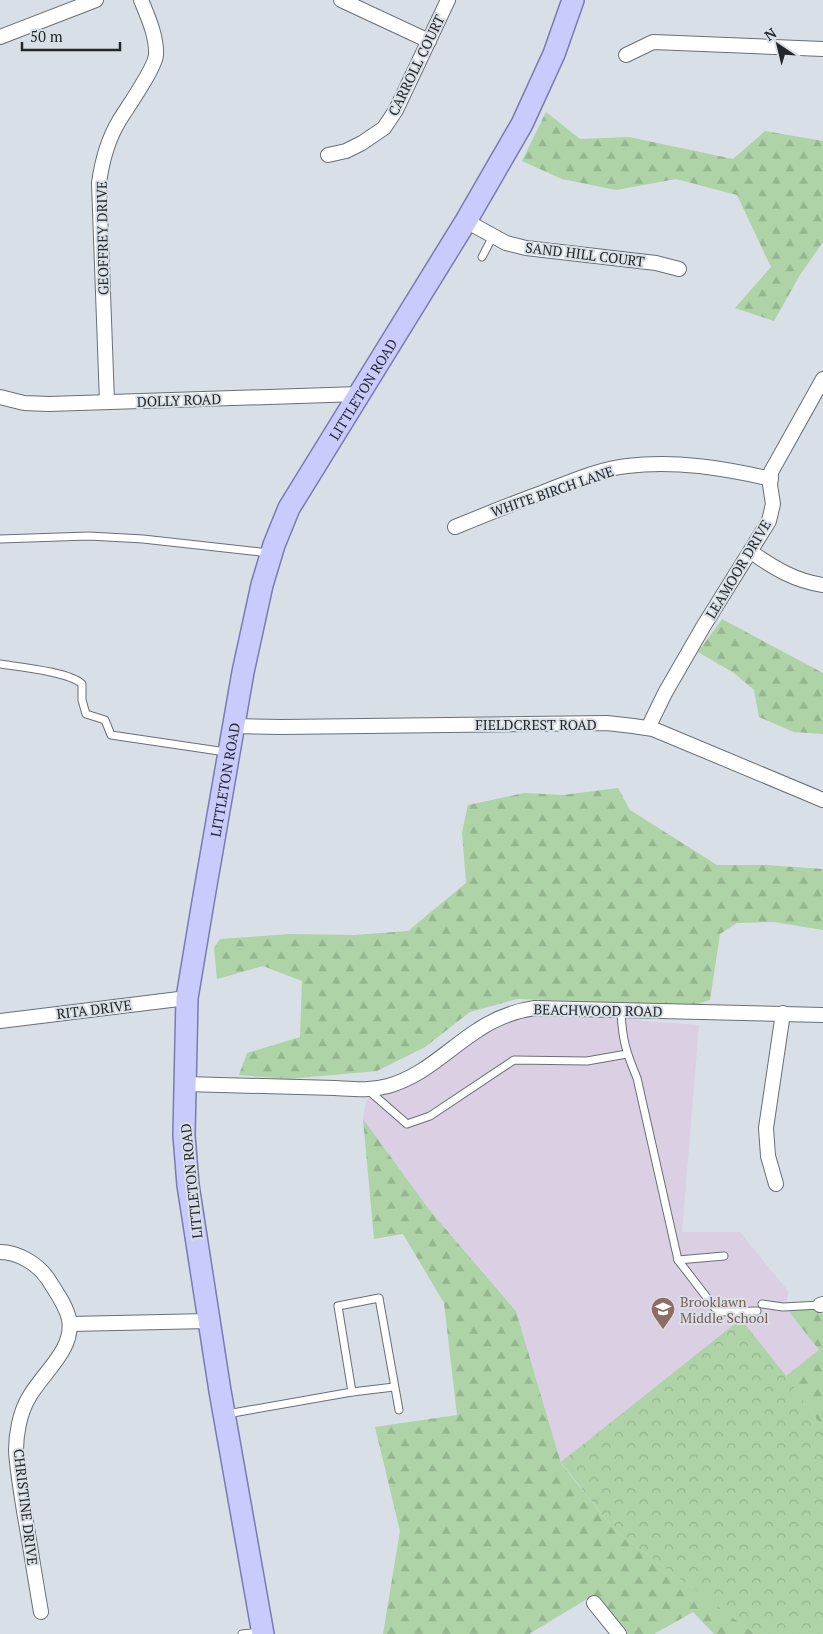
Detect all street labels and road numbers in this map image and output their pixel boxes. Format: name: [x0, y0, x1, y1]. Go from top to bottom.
street label: CARROLL COURT: [383, 11, 449, 119]
street label: GEOFFREY DRIVE: [92, 181, 112, 295]
street label: SAND HILL COURT: [524, 237, 646, 271]
street label: LITTLETON ROAD: [324, 334, 401, 443]
street label: DOLLY ROAD: [137, 389, 222, 411]
street label: WHITE BIRCH LANE: [488, 461, 616, 521]
street label: LEAMOOR DRIVE: [701, 516, 775, 622]
street label: FIELDCREST ROAD: [475, 715, 597, 734]
street label: LITTLETON ROAD: [205, 721, 244, 838]
street label: RITA DRIVE: [55, 995, 133, 1023]
street label: BEACHWOOD ROAD: [533, 999, 663, 1021]
street label: LITTLETON ROAD: [175, 1122, 206, 1240]
street label: CHRISTINE DRIVE: [9, 1448, 43, 1566]

